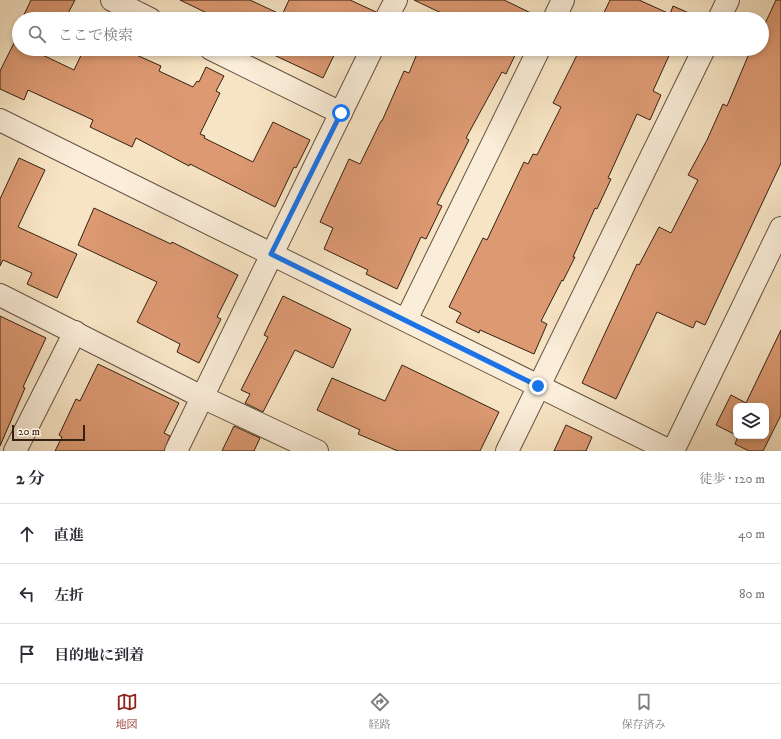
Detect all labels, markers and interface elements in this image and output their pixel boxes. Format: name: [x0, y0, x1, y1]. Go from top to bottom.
search box: [12, 12, 769, 56]
icon: search: [26, 23, 48, 45]
text: ここで検索: [58, 26, 133, 45]
route start: [332, 104, 350, 122]
route end: [529, 377, 547, 395]
map controls: [733, 403, 769, 439]
button: layers: [733, 403, 769, 439]
scale bar: [12, 423, 85, 442]
text: 20 m: [18, 425, 40, 439]
text: 2 分: [16, 468, 45, 490]
text: 徒歩 · 120 m: [700, 471, 765, 487]
icon: ahead: [16, 523, 38, 545]
text: 直進: [54, 526, 84, 545]
text: 40 m: [738, 526, 765, 542]
icon: left: [16, 583, 38, 605]
text: 左折: [54, 586, 84, 605]
text: 80 m: [739, 586, 765, 602]
icon: arrive: [16, 643, 38, 665]
text: 目的地に到着: [54, 646, 144, 665]
tab: 地図: [116, 691, 138, 732]
tab: 経路: [369, 691, 391, 732]
tab: 保存済み: [622, 691, 666, 732]

